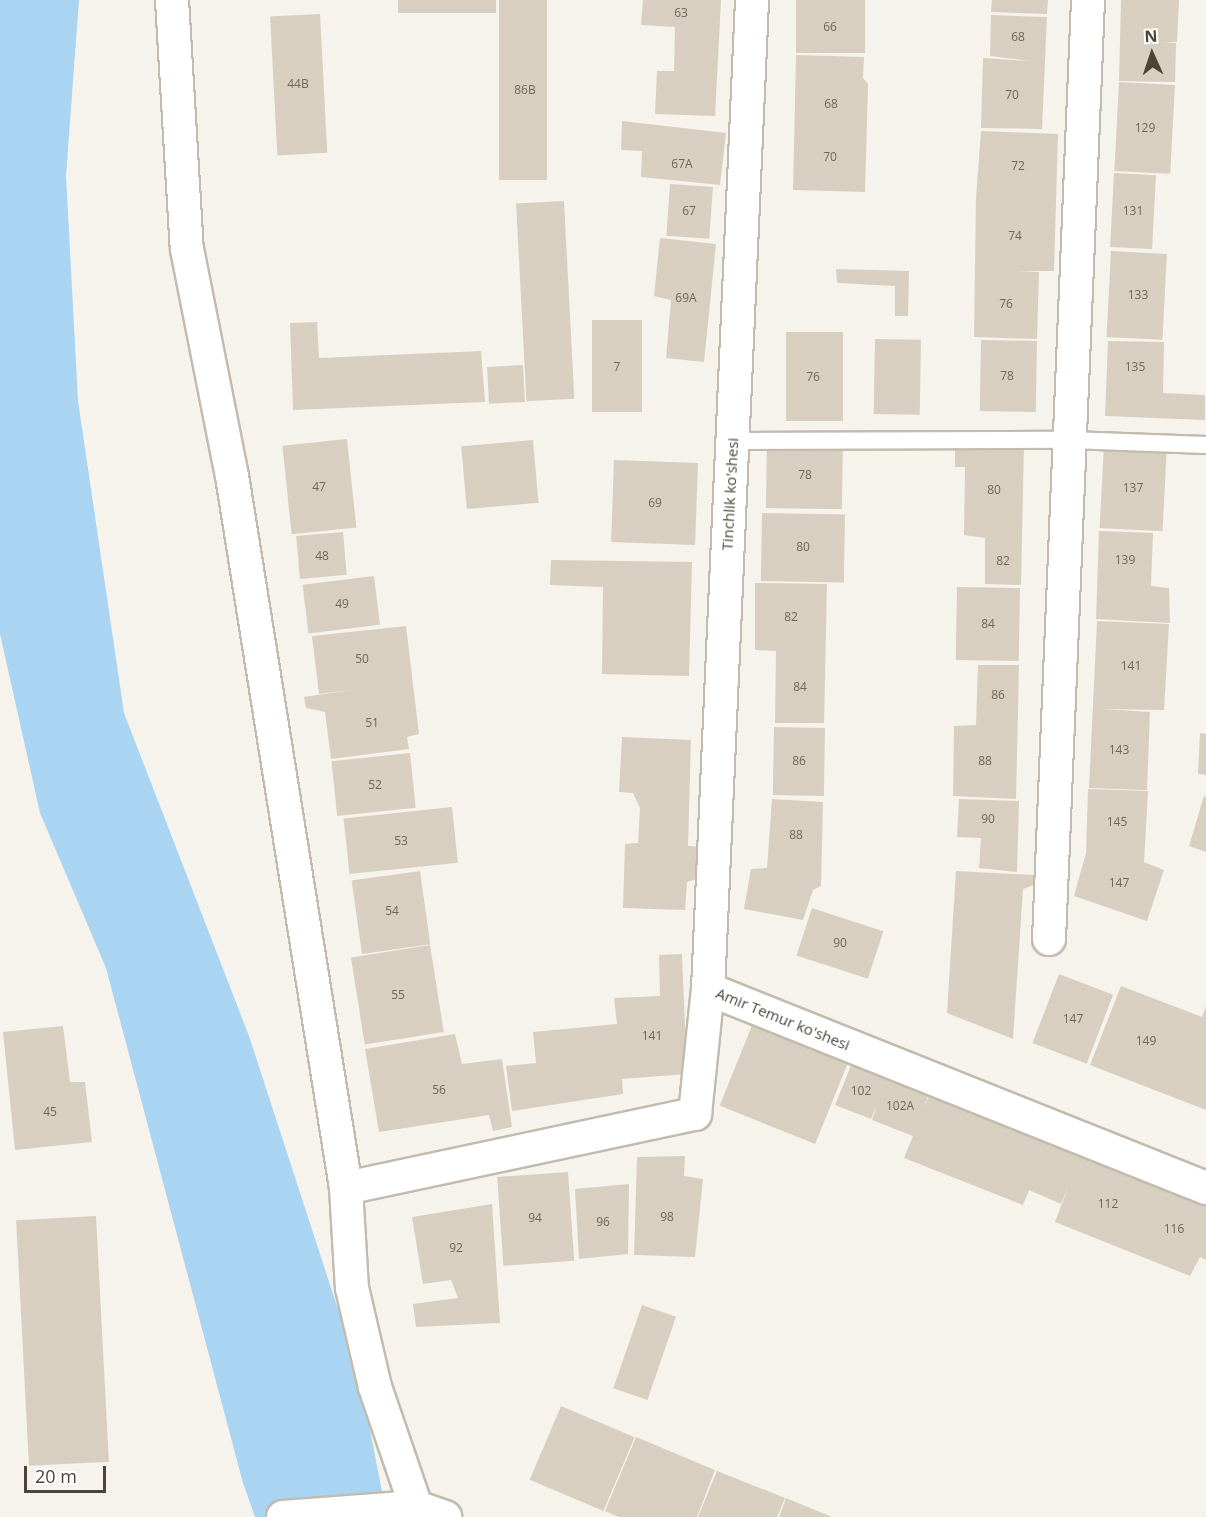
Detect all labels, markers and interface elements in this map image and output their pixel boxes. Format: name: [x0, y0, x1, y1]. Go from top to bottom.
house number: 63: [674, 6, 688, 20]
house number: 66: [823, 20, 837, 34]
north arrow: [1122, 24, 1182, 84]
text: N: [1144, 25, 1158, 47]
house number: 68: [1011, 30, 1025, 44]
house number: 44B: [287, 77, 309, 91]
house number: 86B: [514, 83, 536, 97]
house number: 70: [1005, 88, 1019, 102]
house number: 68: [824, 97, 838, 111]
house number: 129: [1135, 121, 1155, 135]
house number: 70: [823, 150, 837, 164]
house number: 67A: [671, 157, 693, 171]
house number: 72: [1011, 159, 1025, 173]
house number: 67: [682, 204, 696, 218]
house number: 131: [1123, 204, 1143, 218]
house number: 74: [1008, 229, 1022, 243]
house number: 133: [1128, 288, 1148, 302]
house number: 69A: [675, 291, 697, 305]
house number: 76: [999, 297, 1013, 311]
house number: 7: [614, 360, 620, 374]
house number: 135: [1125, 360, 1145, 374]
house number: 78: [1000, 369, 1014, 383]
house number: 76: [806, 370, 820, 384]
street label: Tinchlik ko'shesi: [718, 437, 742, 551]
house number: 78: [798, 468, 812, 482]
house number: 47: [312, 480, 326, 494]
house number: 137: [1123, 481, 1143, 495]
house number: 80: [987, 483, 1001, 497]
house number: 69: [648, 496, 662, 510]
house number: 80: [796, 540, 810, 554]
house number: 48: [315, 549, 329, 563]
house number: 139: [1115, 553, 1135, 567]
house number: 82: [996, 554, 1010, 568]
house number: 49: [335, 597, 349, 611]
house number: 82: [784, 610, 798, 624]
house number: 84: [981, 617, 995, 631]
house number: 50: [355, 652, 369, 666]
house number: 141: [1121, 659, 1141, 673]
house number: 84: [793, 680, 807, 694]
house number: 86: [991, 688, 1005, 702]
house number: 51: [365, 716, 379, 730]
house number: 143: [1109, 743, 1129, 757]
house number: 86: [792, 754, 806, 768]
house number: 88: [978, 754, 992, 768]
house number: 52: [368, 778, 382, 792]
house number: 90: [981, 812, 995, 826]
house number: 145: [1107, 815, 1127, 829]
house number: 88: [789, 828, 803, 842]
house number: 53: [394, 834, 408, 848]
house number: 147: [1109, 876, 1129, 890]
house number: 54: [385, 904, 399, 918]
house number: 90: [833, 936, 847, 950]
street label: Amir Temur ko'shesi: [713, 984, 853, 1054]
house number: 55: [391, 988, 405, 1002]
house number: 147: [1063, 1012, 1083, 1026]
house number: 141: [642, 1029, 662, 1043]
house number: 149: [1136, 1034, 1156, 1048]
house number: 56: [432, 1083, 446, 1097]
house number: 102: [851, 1084, 871, 1098]
house number: 102A: [886, 1099, 914, 1113]
house number: 45: [43, 1105, 57, 1119]
house number: 112: [1098, 1197, 1118, 1211]
house number: 98: [660, 1210, 674, 1224]
house number: 94: [528, 1211, 542, 1225]
house number: 96: [596, 1215, 610, 1229]
house number: 116: [1164, 1222, 1184, 1236]
house number: 92: [449, 1241, 463, 1255]
scale bar: [27, 1454, 110, 1492]
text: 20 m: [35, 1464, 77, 1488]

